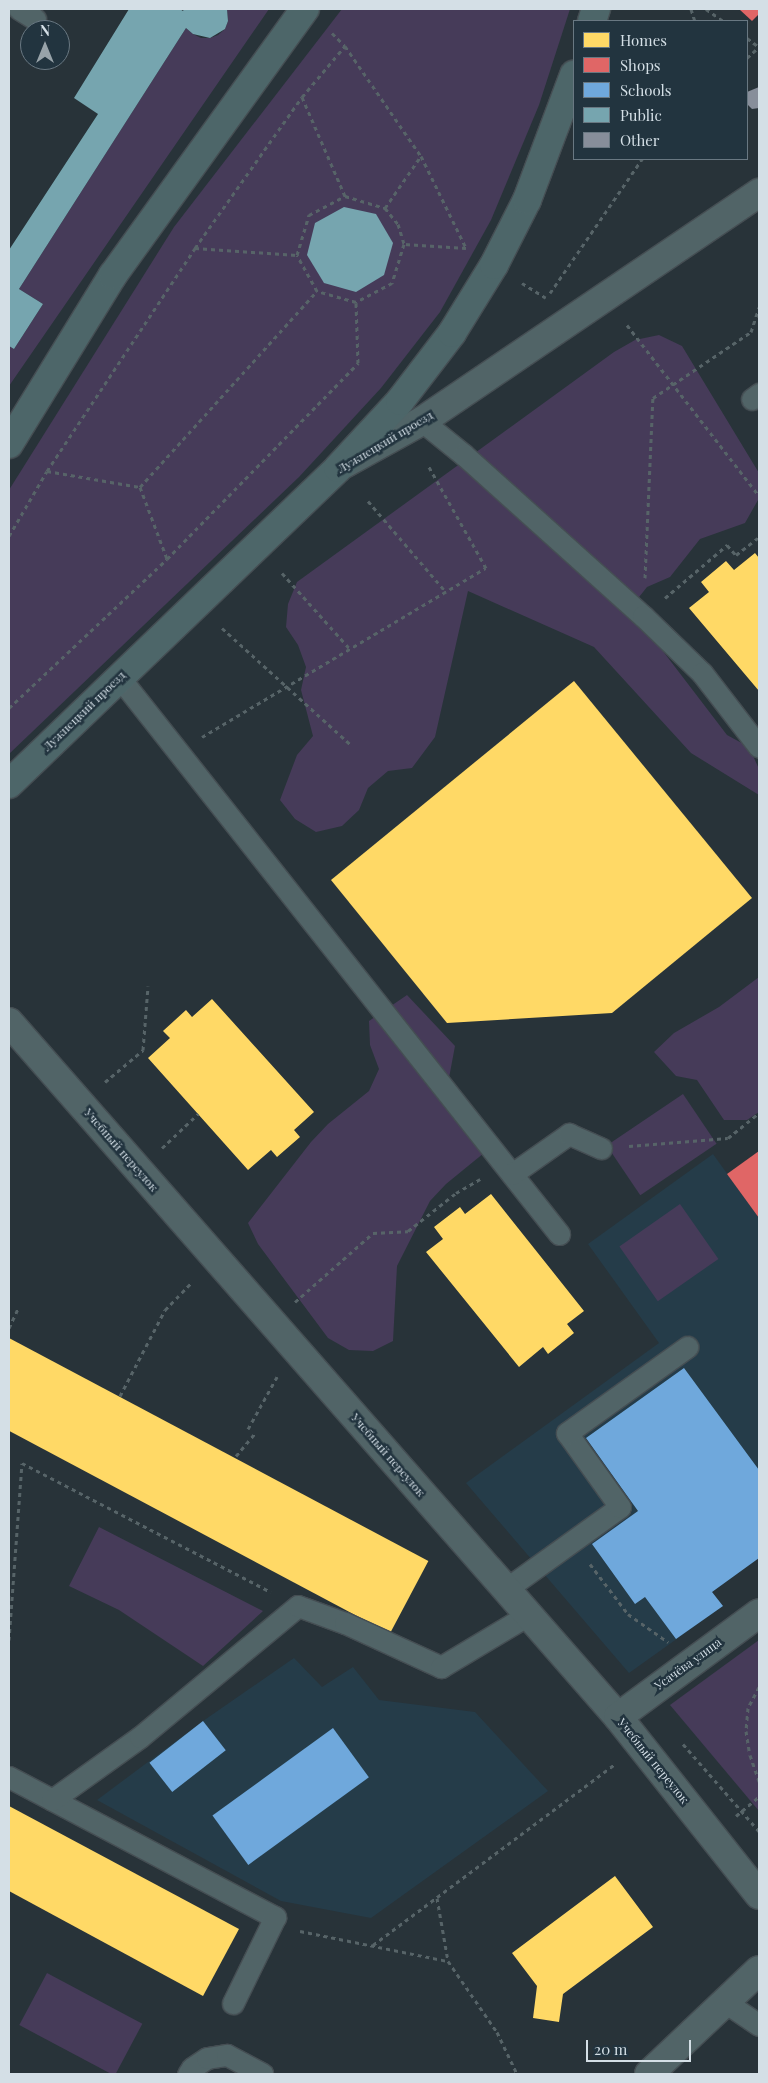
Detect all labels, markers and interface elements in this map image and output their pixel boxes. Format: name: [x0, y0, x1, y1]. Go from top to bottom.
north arrow: [20, 20, 70, 70]
legend: [573, 20, 748, 160]
text: N: [40, 21, 50, 40]
text: Homes: [620, 30, 667, 50]
text: Shops: [620, 55, 661, 75]
text: Schools: [620, 80, 672, 100]
text: Public: [620, 105, 662, 125]
text: Other: [620, 130, 660, 150]
street label: Лужнецкий проезд: [335, 408, 435, 476]
street label: Лужнецкий проезд: [40, 668, 128, 754]
street label: Учебный переулок: [81, 1106, 161, 1194]
street label: Учебный переулок: [348, 1411, 428, 1499]
street label: Усачёва улица: [652, 1635, 724, 1693]
street label: Учебный переулок: [614, 1716, 692, 1806]
scale bar: [588, 2030, 693, 2062]
text: 20 m: [594, 2039, 627, 2059]

